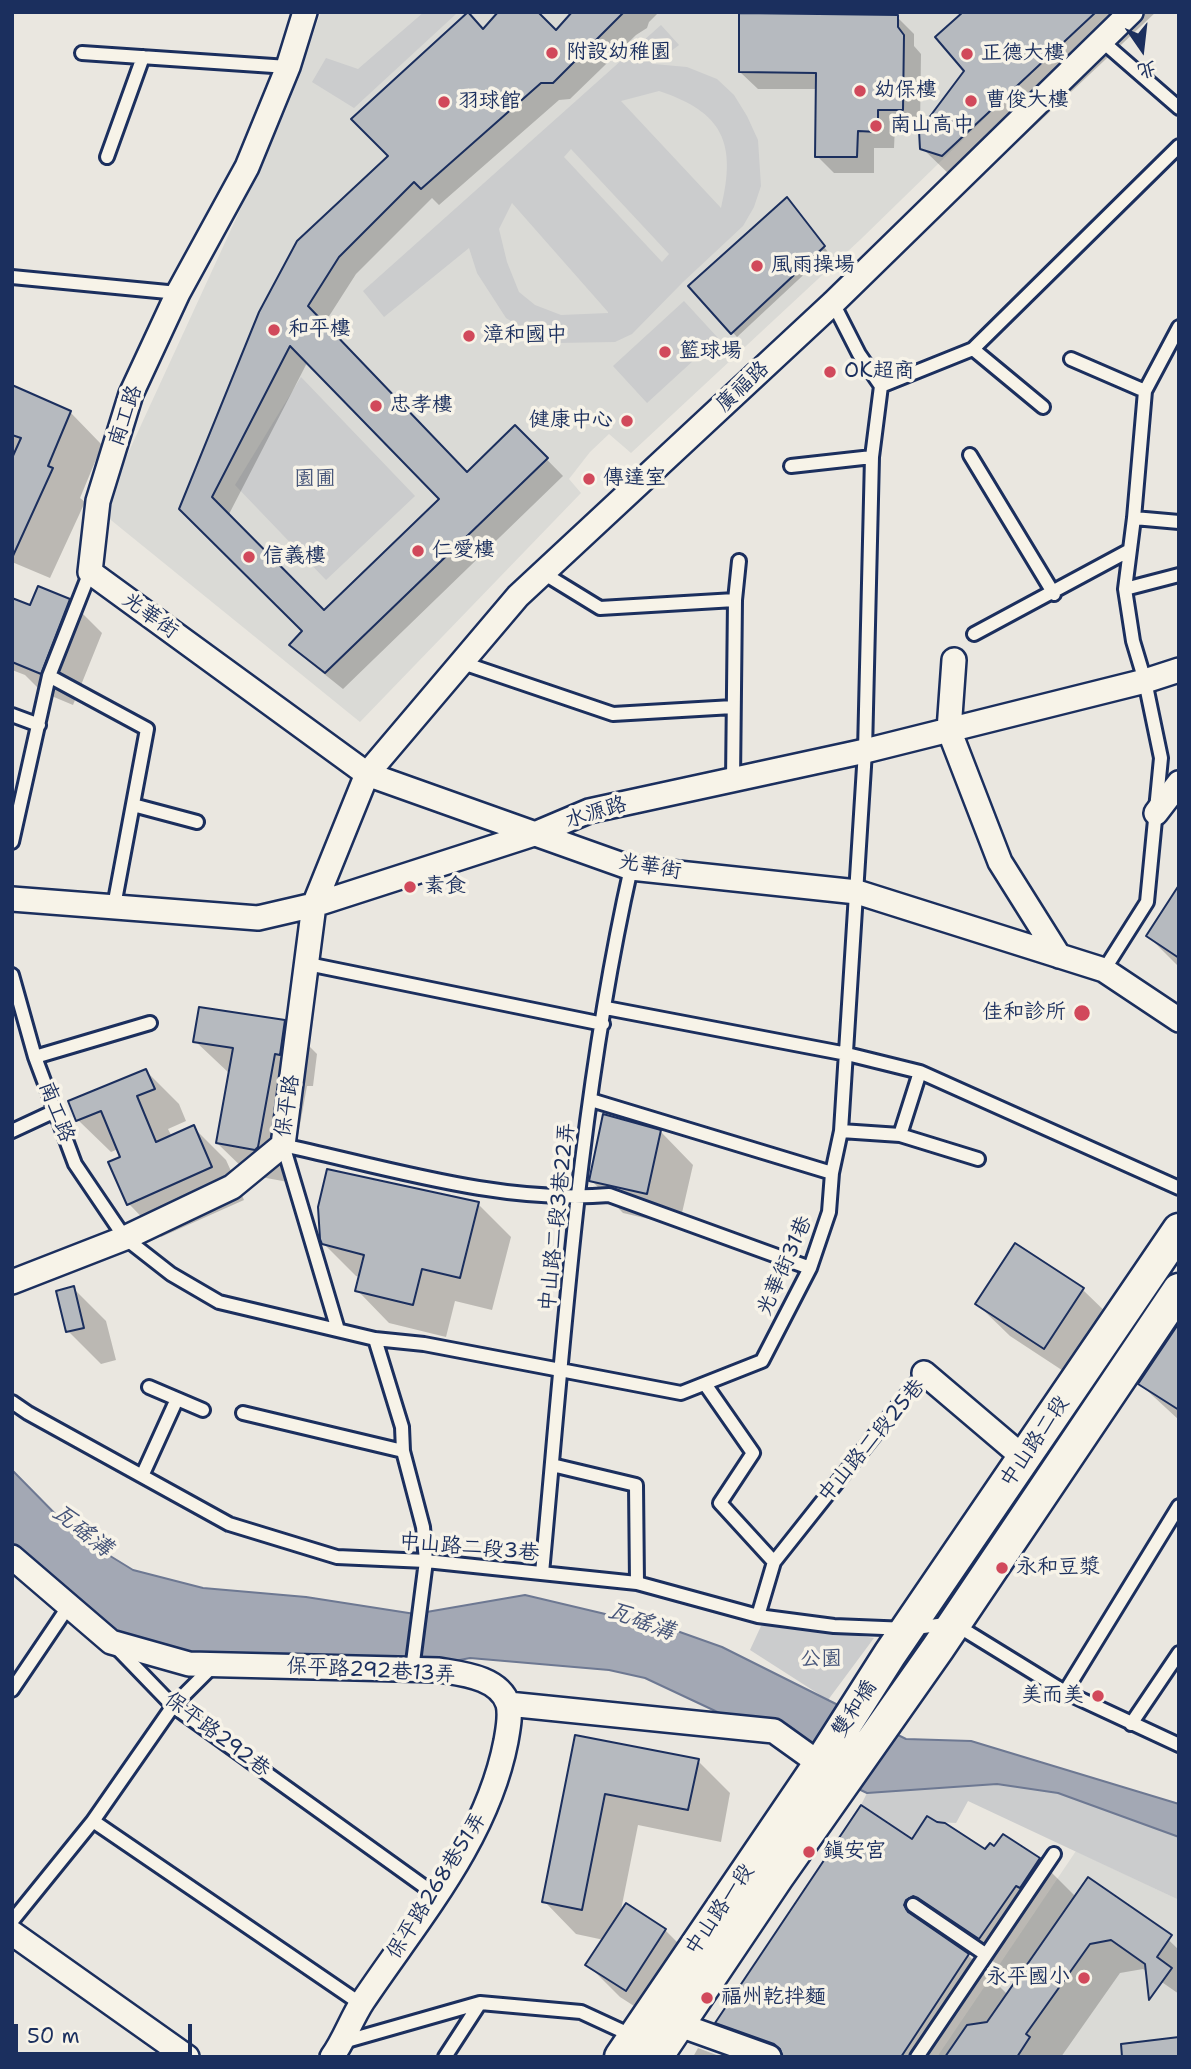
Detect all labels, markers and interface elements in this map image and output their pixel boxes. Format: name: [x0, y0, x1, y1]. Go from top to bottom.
north arrow: [1107, 14, 1177, 84]
place label: 附設幼稚園: [566, 40, 671, 66]
place label: 正德大樓: [981, 41, 1065, 67]
marker: 附設幼稚園: [544, 45, 560, 61]
marker: 正德大樓: [959, 46, 975, 62]
text: 北: [1135, 55, 1159, 84]
place label: 幼保樓: [874, 78, 937, 104]
marker: 幼保樓: [852, 83, 868, 99]
place label: 曹俊大樓: [985, 88, 1069, 114]
place label: 羽球館: [458, 89, 521, 115]
marker: 曹俊大樓: [963, 93, 979, 109]
marker: 羽球館: [436, 94, 452, 110]
place label: 南山高中: [890, 113, 974, 139]
marker: 南山高中: [868, 118, 884, 134]
place label: 風雨操場: [771, 253, 855, 279]
marker: 風雨操場: [749, 258, 765, 274]
place label: 和平樓: [288, 317, 351, 343]
marker: 和平樓: [266, 322, 282, 338]
place label: 漳和國中: [483, 323, 567, 349]
marker: 漳和國中: [461, 328, 477, 344]
place label: 籃球場: [679, 339, 742, 365]
marker: 籃球場: [657, 344, 673, 360]
street label: 廣福路: [711, 356, 775, 418]
place label: OK超商: [844, 359, 915, 385]
marker: OK超商: [822, 364, 838, 380]
street label: 南工路: [104, 382, 148, 450]
place label: 忠孝樓: [390, 393, 453, 419]
marker: 忠孝樓: [368, 398, 384, 414]
place label: 健康中心: [529, 408, 613, 434]
marker: 健康中心: [619, 413, 635, 429]
place label: 傳達室: [603, 466, 666, 492]
park label: 園圃: [294, 467, 336, 493]
marker: 傳達室: [581, 471, 597, 487]
place label: 仁愛樓: [432, 538, 495, 564]
marker: 仁愛樓: [410, 543, 426, 559]
place label: 信義樓: [263, 544, 326, 570]
marker: 信義樓: [241, 549, 257, 565]
street label: 光華街: [117, 587, 183, 645]
street label: 水源路: [562, 792, 630, 834]
street label: 光華街: [617, 849, 683, 885]
place label: 素食: [424, 874, 466, 900]
marker: 素食: [402, 879, 418, 895]
place label: 佳和診所: [982, 1000, 1066, 1026]
marker: 佳和診所: [1072, 1003, 1092, 1023]
street label: 保平路: [271, 1073, 305, 1139]
street label: 南工路: [33, 1078, 79, 1146]
street label: 中山路二段3巷22弄: [536, 1121, 580, 1313]
street label: 光華街31巷: [752, 1212, 818, 1320]
street label: 中山路二段25巷: [813, 1374, 931, 1508]
street label: 中山路二段: [995, 1391, 1075, 1493]
water label: 瓦磘溝: [46, 1499, 118, 1563]
street label: 中山路二段3巷: [398, 1529, 540, 1567]
place label: 永和豆漿: [1016, 1555, 1100, 1581]
marker: 永和豆漿: [994, 1560, 1010, 1576]
water label: 瓦磘溝: [604, 1597, 678, 1647]
park label: 公園: [800, 1647, 842, 1673]
street label: 保平路292巷13弄: [286, 1654, 456, 1688]
street label: 雙和橋: [827, 1676, 883, 1742]
place label: 美而美: [1021, 1683, 1084, 1709]
street label: 保平路292巷: [159, 1687, 275, 1783]
marker: 美而美: [1090, 1688, 1106, 1704]
street label: 保平路268巷51弄: [382, 1808, 492, 1964]
place label: 鎮安宮: [823, 1839, 886, 1865]
marker: 鎮安宮: [801, 1844, 817, 1860]
street label: 中山路一段: [680, 1859, 760, 1961]
place label: 永平國小: [986, 1965, 1070, 1991]
marker: 永平國小: [1076, 1970, 1092, 1986]
place label: 福州乾拌麵: [721, 1985, 826, 2011]
marker: 福州乾拌麵: [699, 1990, 715, 2006]
scale bar: [18, 2010, 196, 2054]
text: 50 m: [27, 2022, 80, 2050]

